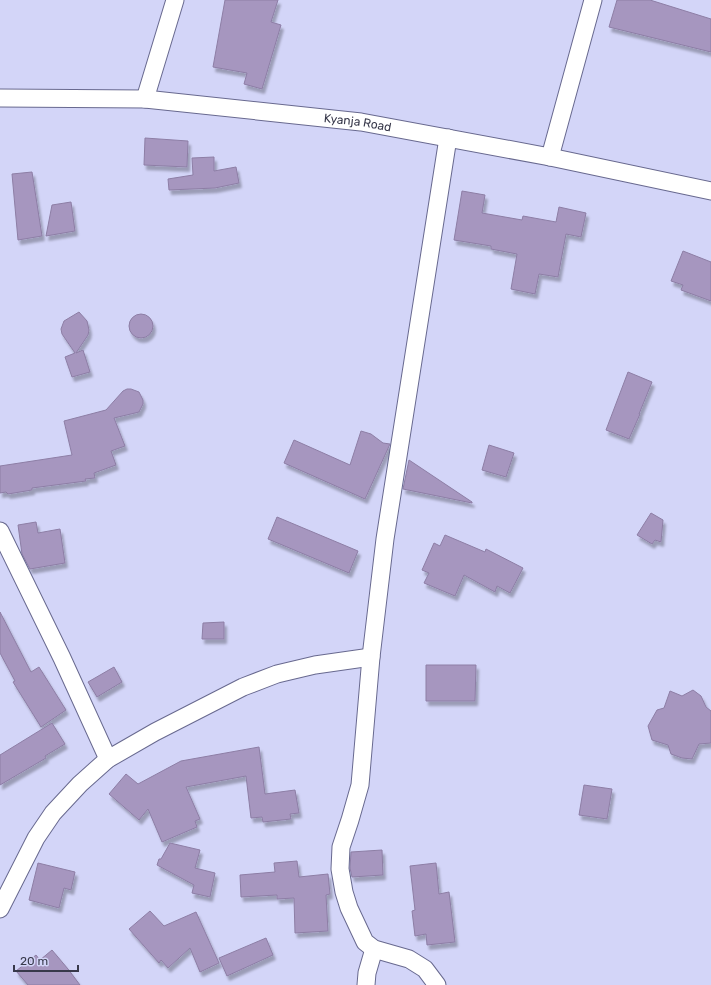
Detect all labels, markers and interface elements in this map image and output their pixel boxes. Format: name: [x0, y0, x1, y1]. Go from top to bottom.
street label: Kyanja Road: [323, 111, 393, 134]
scale bar: [14, 947, 78, 973]
text: 20 m: [20, 954, 48, 968]

